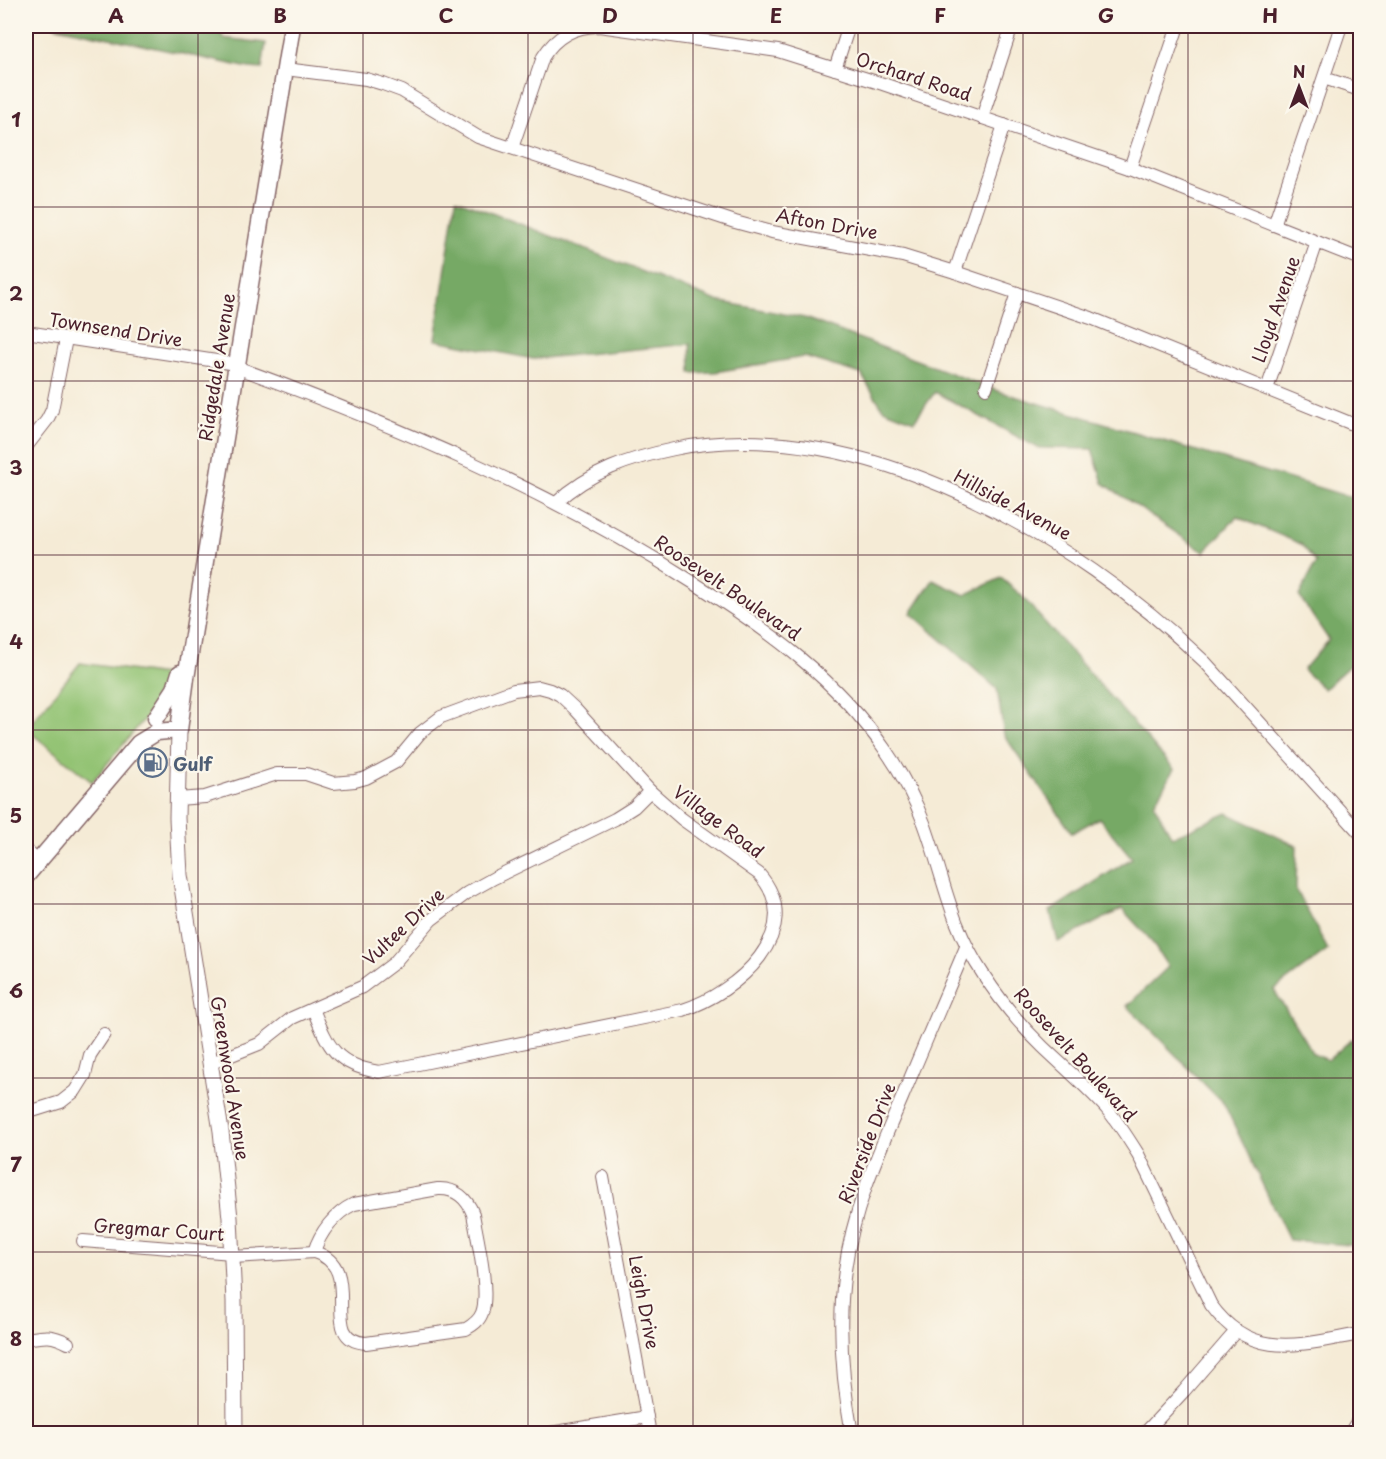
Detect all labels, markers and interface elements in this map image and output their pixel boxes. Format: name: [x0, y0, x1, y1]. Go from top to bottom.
text: A: [108, 0, 124, 30]
text: B: [273, 0, 287, 30]
text: C: [438, 0, 454, 30]
text: D: [602, 0, 618, 30]
text: E: [770, 0, 782, 30]
text: F: [934, 0, 946, 30]
text: G: [1098, 0, 1114, 30]
text: H: [1262, 0, 1278, 30]
street label: Orchard Road: [853, 45, 975, 107]
north arrow: [1269, 57, 1329, 117]
text: N: [1293, 59, 1305, 83]
text: 1: [11, 104, 21, 134]
street label: Afton Drive: [774, 201, 880, 245]
street label: Lloyd Avenue: [1244, 252, 1306, 366]
text: 2: [9, 278, 23, 308]
street label: Ridgedale Avenue: [191, 291, 241, 443]
street label: Townsend Drive: [47, 305, 185, 353]
text: 3: [9, 452, 23, 482]
street label: Hillside Avenue: [950, 462, 1076, 546]
street label: Roosevelt Boulevard: [649, 528, 807, 646]
text: 4: [9, 626, 23, 656]
fuel station icon: Gulf: [136, 747, 168, 779]
place label: Gulf: [173, 750, 213, 777]
street label: Village Road: [668, 778, 770, 864]
text: 5: [10, 800, 22, 830]
street label: Vultee Drive: [356, 881, 450, 971]
text: 6: [9, 975, 23, 1005]
street label: Roosevelt Boulevard: [1008, 981, 1144, 1127]
street label: Greenwood Avenue: [205, 994, 257, 1162]
street label: Riverside Drive: [831, 1079, 901, 1207]
text: 7: [10, 1149, 22, 1179]
street label: Gregmar Court: [93, 1211, 225, 1247]
street label: Leigh Drive: [623, 1253, 667, 1351]
text: 8: [10, 1323, 22, 1353]

